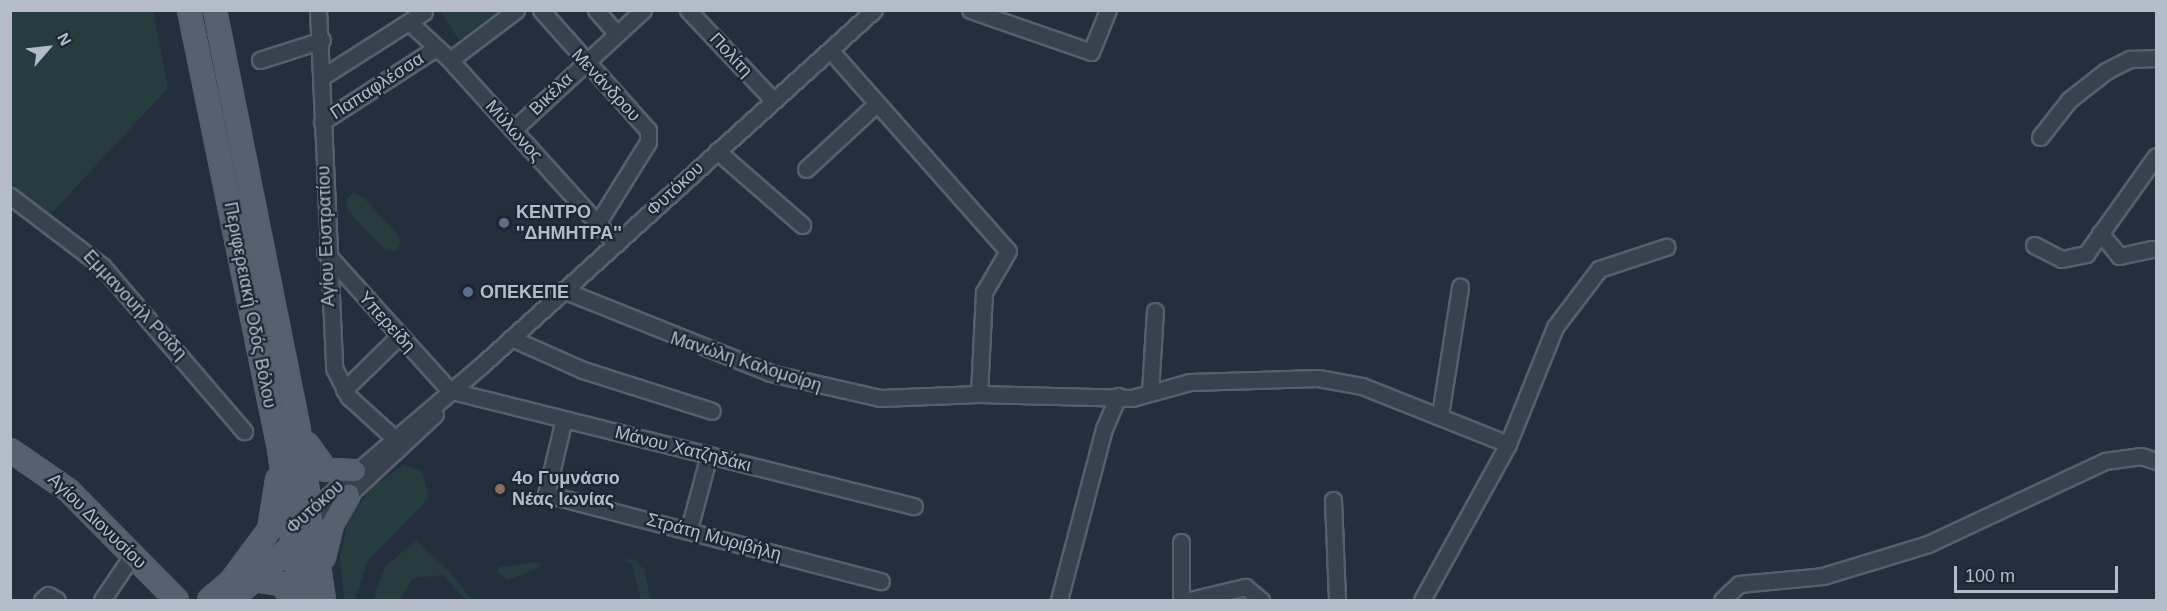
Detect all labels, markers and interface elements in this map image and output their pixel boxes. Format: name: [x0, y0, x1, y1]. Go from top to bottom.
north arrow: [18, 18, 78, 78]
street label: Πολίτη: [705, 28, 757, 82]
text: N: [54, 30, 75, 48]
street label: Μενάνδρου: [567, 44, 645, 126]
street label: Παπαφλέσσα: [326, 48, 428, 124]
street label: Βικέλα: [525, 68, 577, 120]
street label: Μύλωνος: [481, 96, 547, 166]
street label: Φυτόκου: [642, 157, 708, 221]
street label: Αγίου Ευστρατίου: [313, 165, 339, 307]
street label: Περιφερειακή Οδός Βόλου: [219, 200, 281, 410]
place label: ΚΕΝΤΡΟ ''ΔΗΜΗΤΡΑ'': [516, 202, 622, 244]
marker: ΚΕΝΤΡΟ ''ΔΗΜΗΤΡΑ'': [497, 216, 511, 230]
street label: Εμμανουήλ Ροΐδη: [79, 246, 191, 364]
place label: ΟΠΕΚΕΠΕ: [480, 281, 569, 303]
marker: ΟΠΕΚΕΠΕ: [461, 285, 475, 299]
street label: Υπερείδη: [354, 287, 420, 357]
street label: Μανώλη Καλομοίρη: [668, 327, 824, 397]
street label: Μάνου Χατζηδάκι: [613, 422, 753, 476]
street label: Αγίου Διονυσίου: [43, 468, 151, 574]
place label: 4ο Γυμνάσιο Νέας Ιωνίας: [512, 468, 620, 510]
street label: Φυτόκου: [282, 476, 348, 538]
marker: 4ο Γυμνάσιο Νέας Ιωνίας: [493, 482, 507, 496]
street label: Στράτη Μυριβήλη: [644, 509, 784, 565]
scale bar: [1957, 554, 2120, 592]
text: 100 m: [1965, 566, 2015, 586]

